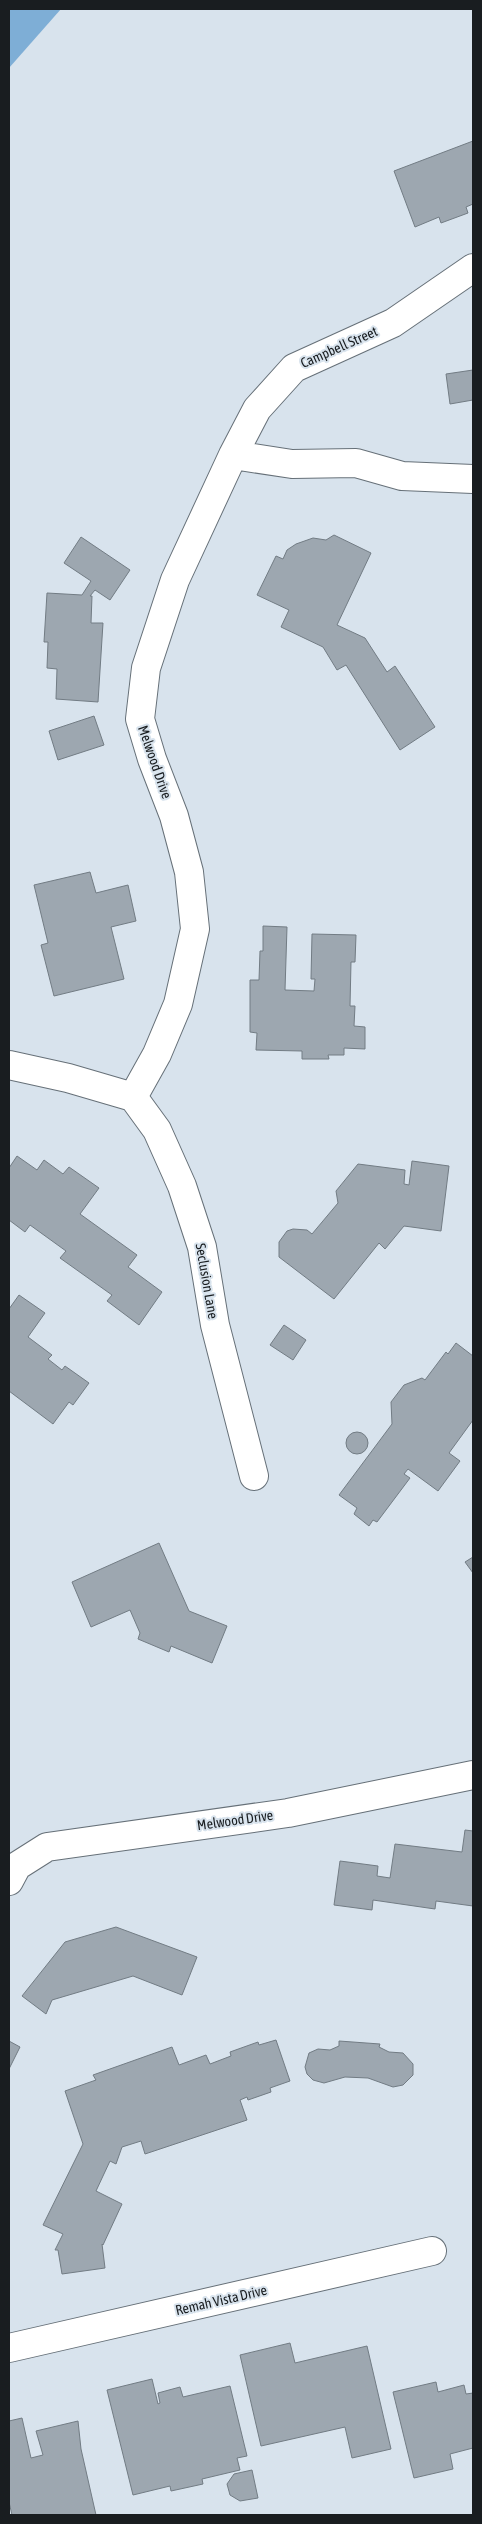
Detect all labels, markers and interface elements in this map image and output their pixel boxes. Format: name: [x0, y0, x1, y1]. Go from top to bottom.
street label: Campbell Street: [298, 323, 380, 371]
street label: Melwood Drive: [135, 723, 175, 801]
street label: Seclusion Lane: [192, 1242, 222, 1320]
street label: Melwood Drive: [196, 1807, 274, 1833]
street label: Remah Vista Drive: [174, 2282, 268, 2318]

